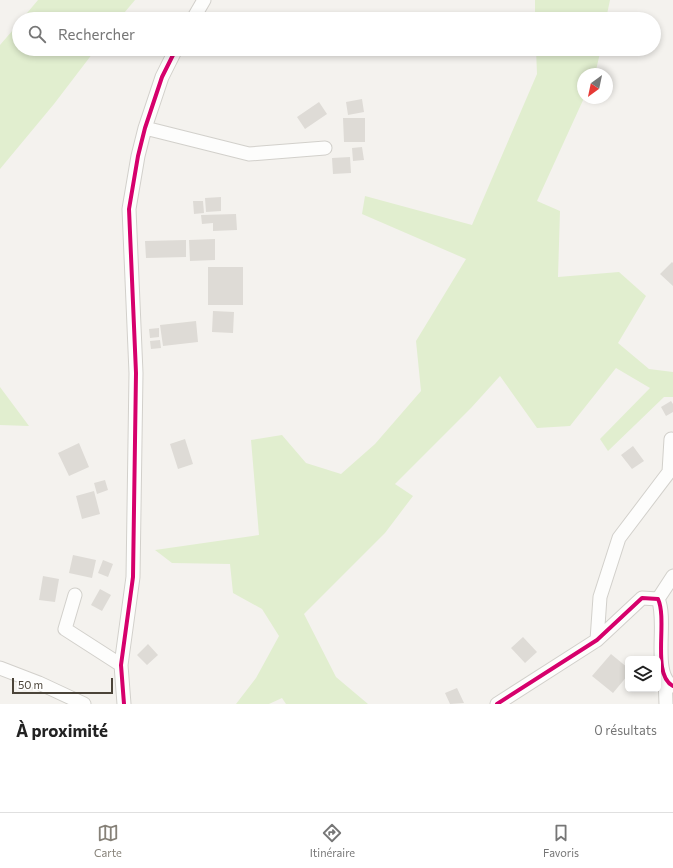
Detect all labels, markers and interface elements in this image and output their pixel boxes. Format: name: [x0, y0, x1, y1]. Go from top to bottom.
search box: [12, 12, 661, 56]
icon: search: [26, 23, 48, 45]
text: Rechercher: [58, 25, 135, 43]
north arrow: [577, 68, 613, 104]
map controls: [625, 656, 661, 692]
button: layers: [625, 656, 661, 692]
scale bar: [12, 676, 113, 695]
text: 50 m: [18, 678, 43, 691]
text: À proximité: [16, 720, 108, 741]
text: 0 résultats: [594, 722, 657, 738]
tab: Carte: [94, 822, 122, 859]
tab: Itinéraire: [310, 822, 355, 859]
tab: Favoris: [543, 822, 579, 859]

